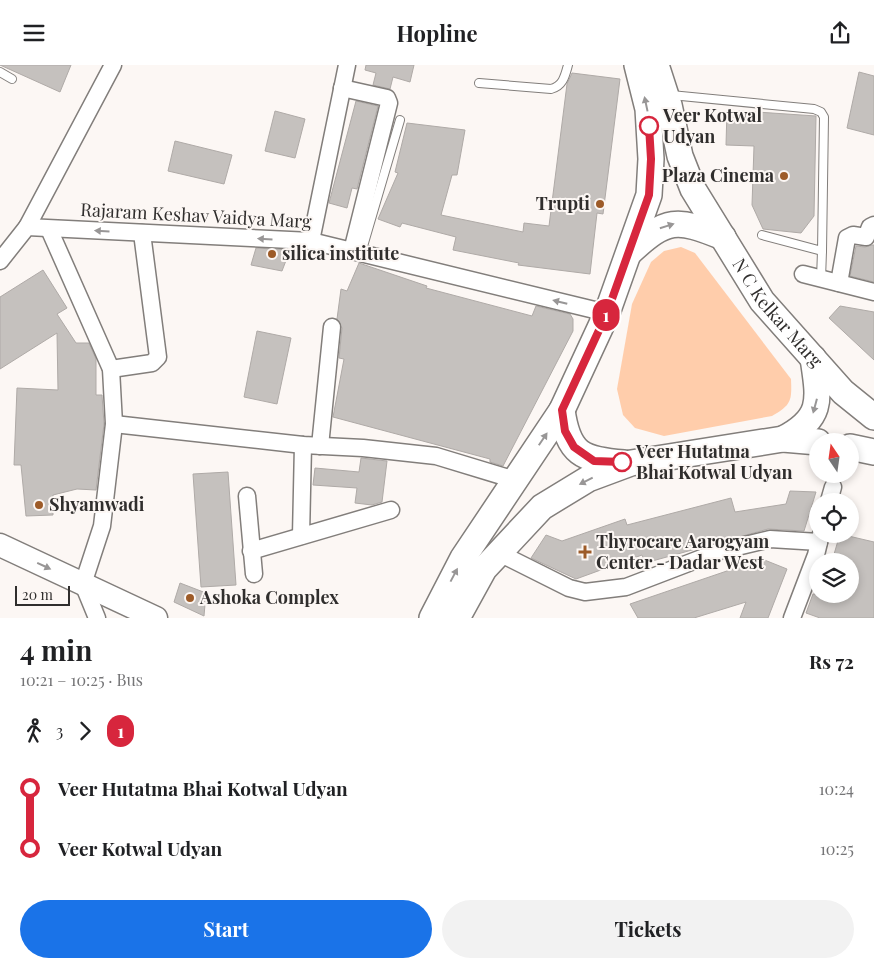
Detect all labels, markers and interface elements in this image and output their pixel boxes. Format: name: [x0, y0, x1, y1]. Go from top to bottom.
text: Hopline: [396, 18, 478, 48]
icon: menu: [20, 19, 48, 47]
icon: share: [826, 19, 854, 47]
one-way arrow: [642, 97, 650, 112]
place label: Veer Kotwal Udyan: [662, 103, 762, 148]
marker: Veer Kotwal Udyan: [639, 116, 659, 136]
place label: Plaza Cinema: [662, 163, 775, 187]
marker: Plaza Cinema: [778, 170, 790, 182]
place label: Trupti: [536, 191, 590, 215]
street label: Rajaram Keshav Vaidya Marg: [80, 197, 313, 233]
marker: Trupti: [594, 198, 606, 210]
one-way arrow: [660, 222, 675, 230]
one-way arrow: [94, 227, 110, 235]
one-way arrow: [256, 234, 272, 242]
place label: silica institute: [282, 241, 399, 265]
marker: silica institute: [266, 248, 278, 260]
street label: N C Kelkar Marg: [728, 254, 829, 372]
one-way arrow: [552, 298, 567, 306]
line badge: 1: [590, 299, 622, 331]
text: 1: [603, 303, 609, 327]
one-way arrow: [811, 399, 819, 414]
one-way arrow: [538, 432, 547, 445]
north arrow: [809, 433, 859, 483]
map controls: [809, 433, 859, 603]
place label: Veer Hutatma Bhai Kotwal Udyan: [635, 439, 793, 484]
marker: Veer Hutatma Bhai Kotwal Udyan: [612, 452, 632, 472]
one-way arrow: [579, 477, 593, 485]
place label: Shyamwadi: [49, 492, 145, 516]
button: locate: [809, 493, 859, 543]
marker: Shyamwadi: [33, 499, 45, 511]
place label: Thyrocare Aarogyam Center - Dadar West: [596, 529, 770, 574]
marker: Thyrocare Aarogyam Center - Dadar West: [578, 545, 592, 559]
button: layers: [809, 553, 859, 603]
one-way arrow: [37, 562, 51, 570]
one-way arrow: [450, 568, 458, 582]
scale bar: [15, 583, 70, 606]
text: 20 m: [22, 585, 53, 604]
place label: Ashoka Complex: [199, 585, 339, 609]
marker: Ashoka Complex: [184, 592, 196, 604]
text: 4 min: [20, 631, 92, 668]
text: Rs 72: [809, 648, 854, 674]
text: 10:21 – 10:25 · Bus: [20, 669, 143, 690]
icon: walk: [20, 717, 48, 745]
icon: forward: [71, 717, 99, 745]
text: 1: [117, 719, 124, 743]
text: 3: [56, 720, 63, 741]
text: Veer Hutatma Bhai Kotwal Udyan: [58, 775, 348, 801]
text: 10:24: [819, 778, 854, 799]
text: Veer Kotwal Udyan: [58, 835, 222, 861]
text: 10:25: [820, 838, 854, 859]
button: Start: [20, 900, 432, 958]
button: Tickets: [442, 900, 854, 958]

